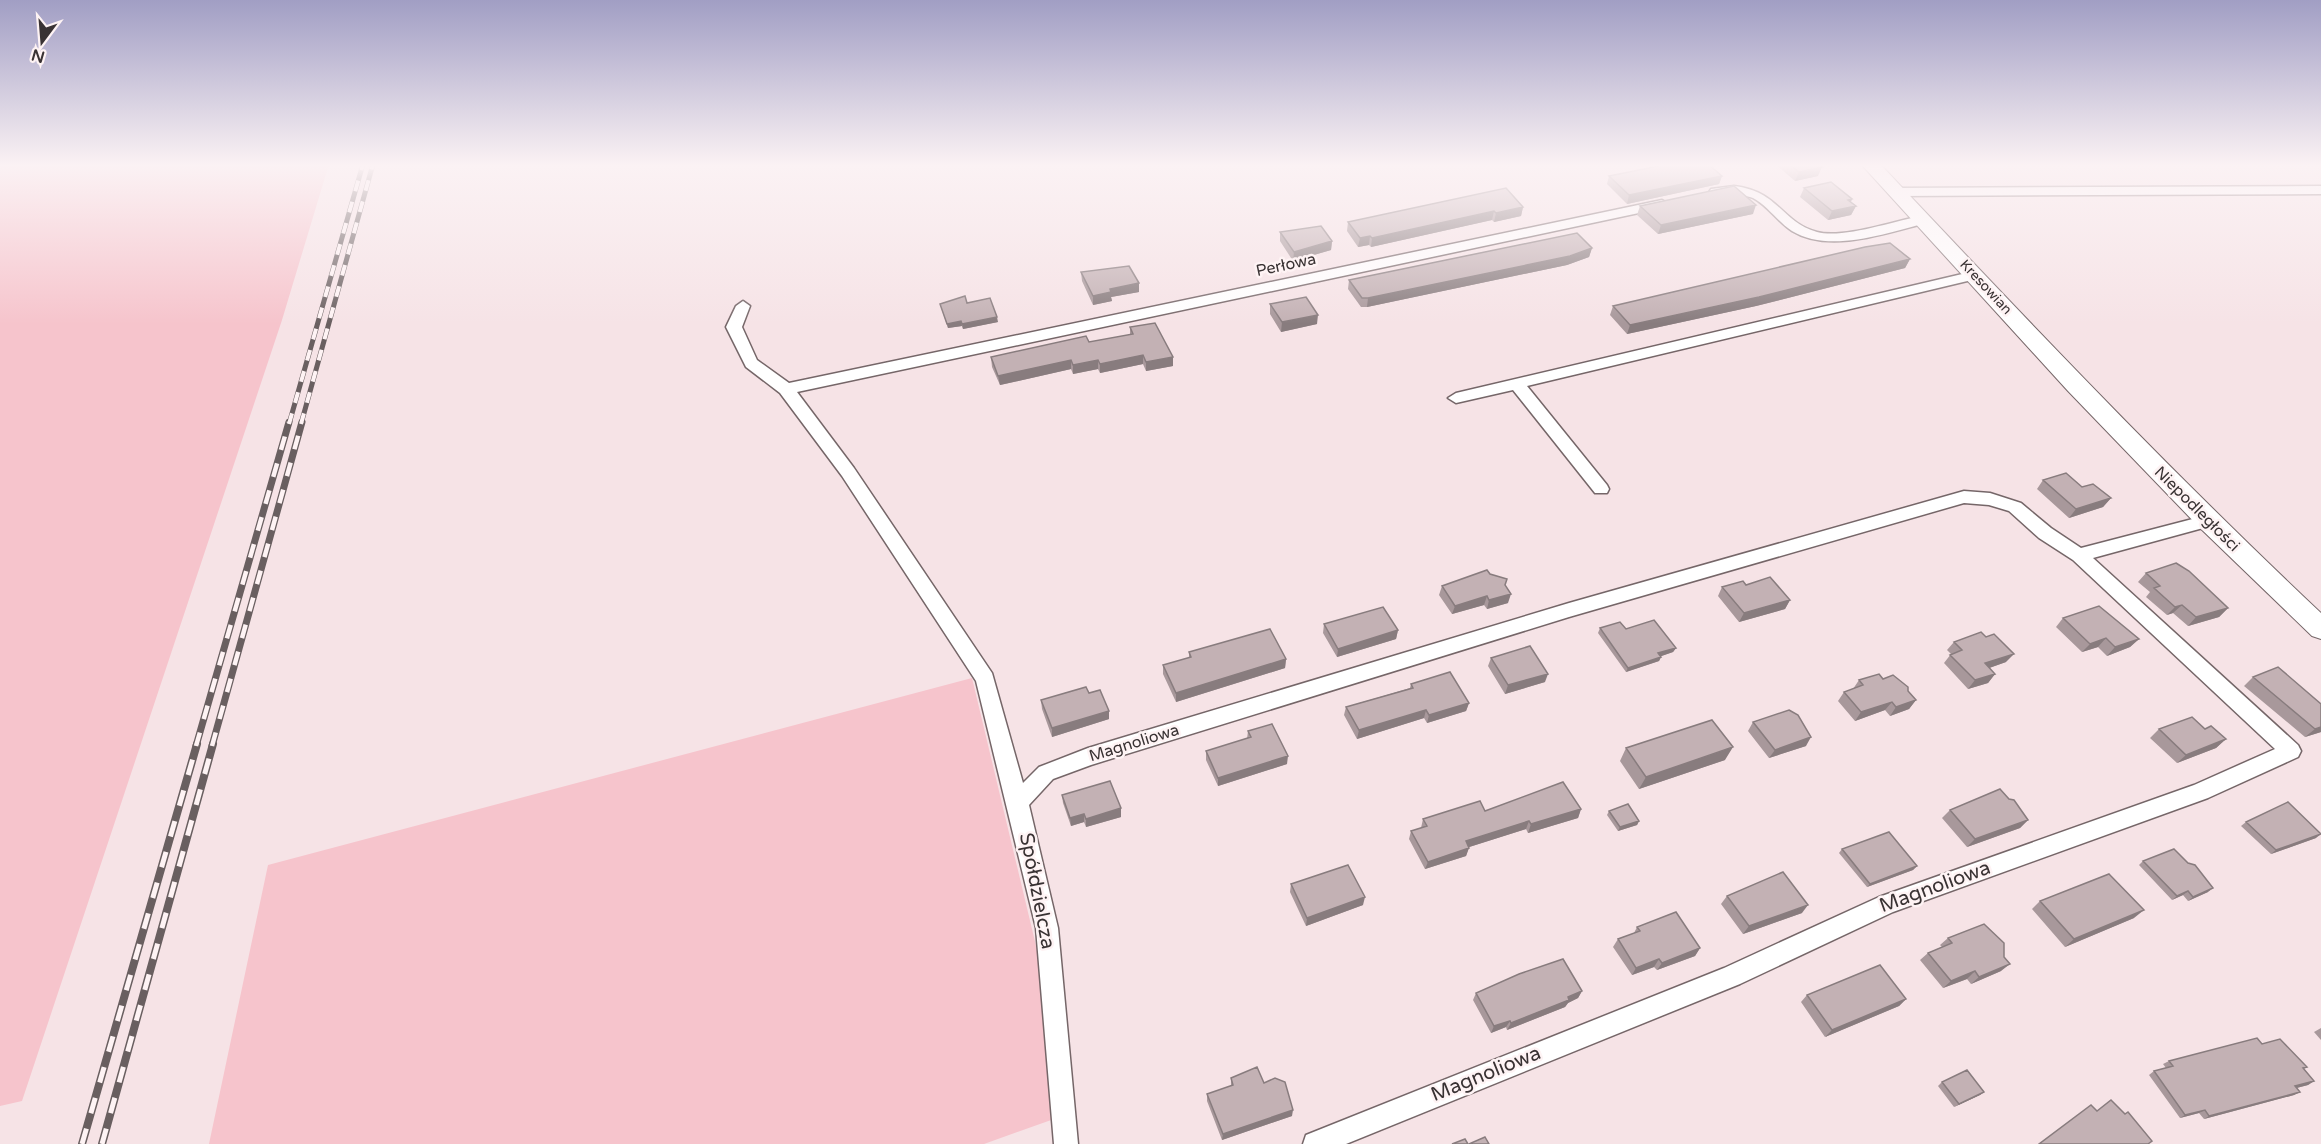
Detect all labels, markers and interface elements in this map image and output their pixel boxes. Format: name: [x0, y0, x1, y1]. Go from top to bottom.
north arrow: [12, 12, 72, 72]
text: N: [29, 44, 47, 67]
street label: Perłowa: [1254, 249, 1318, 281]
street label: Kresowian: [1956, 256, 2016, 318]
street label: Niepodległości: [2150, 462, 2244, 556]
street label: Magnoliowa: [1087, 720, 1181, 766]
street label: Spółdzielcza: [1014, 831, 1060, 951]
street label: Magnoliowa: [1876, 856, 1994, 918]
street label: Magnoliowa: [1428, 1041, 1544, 1107]

